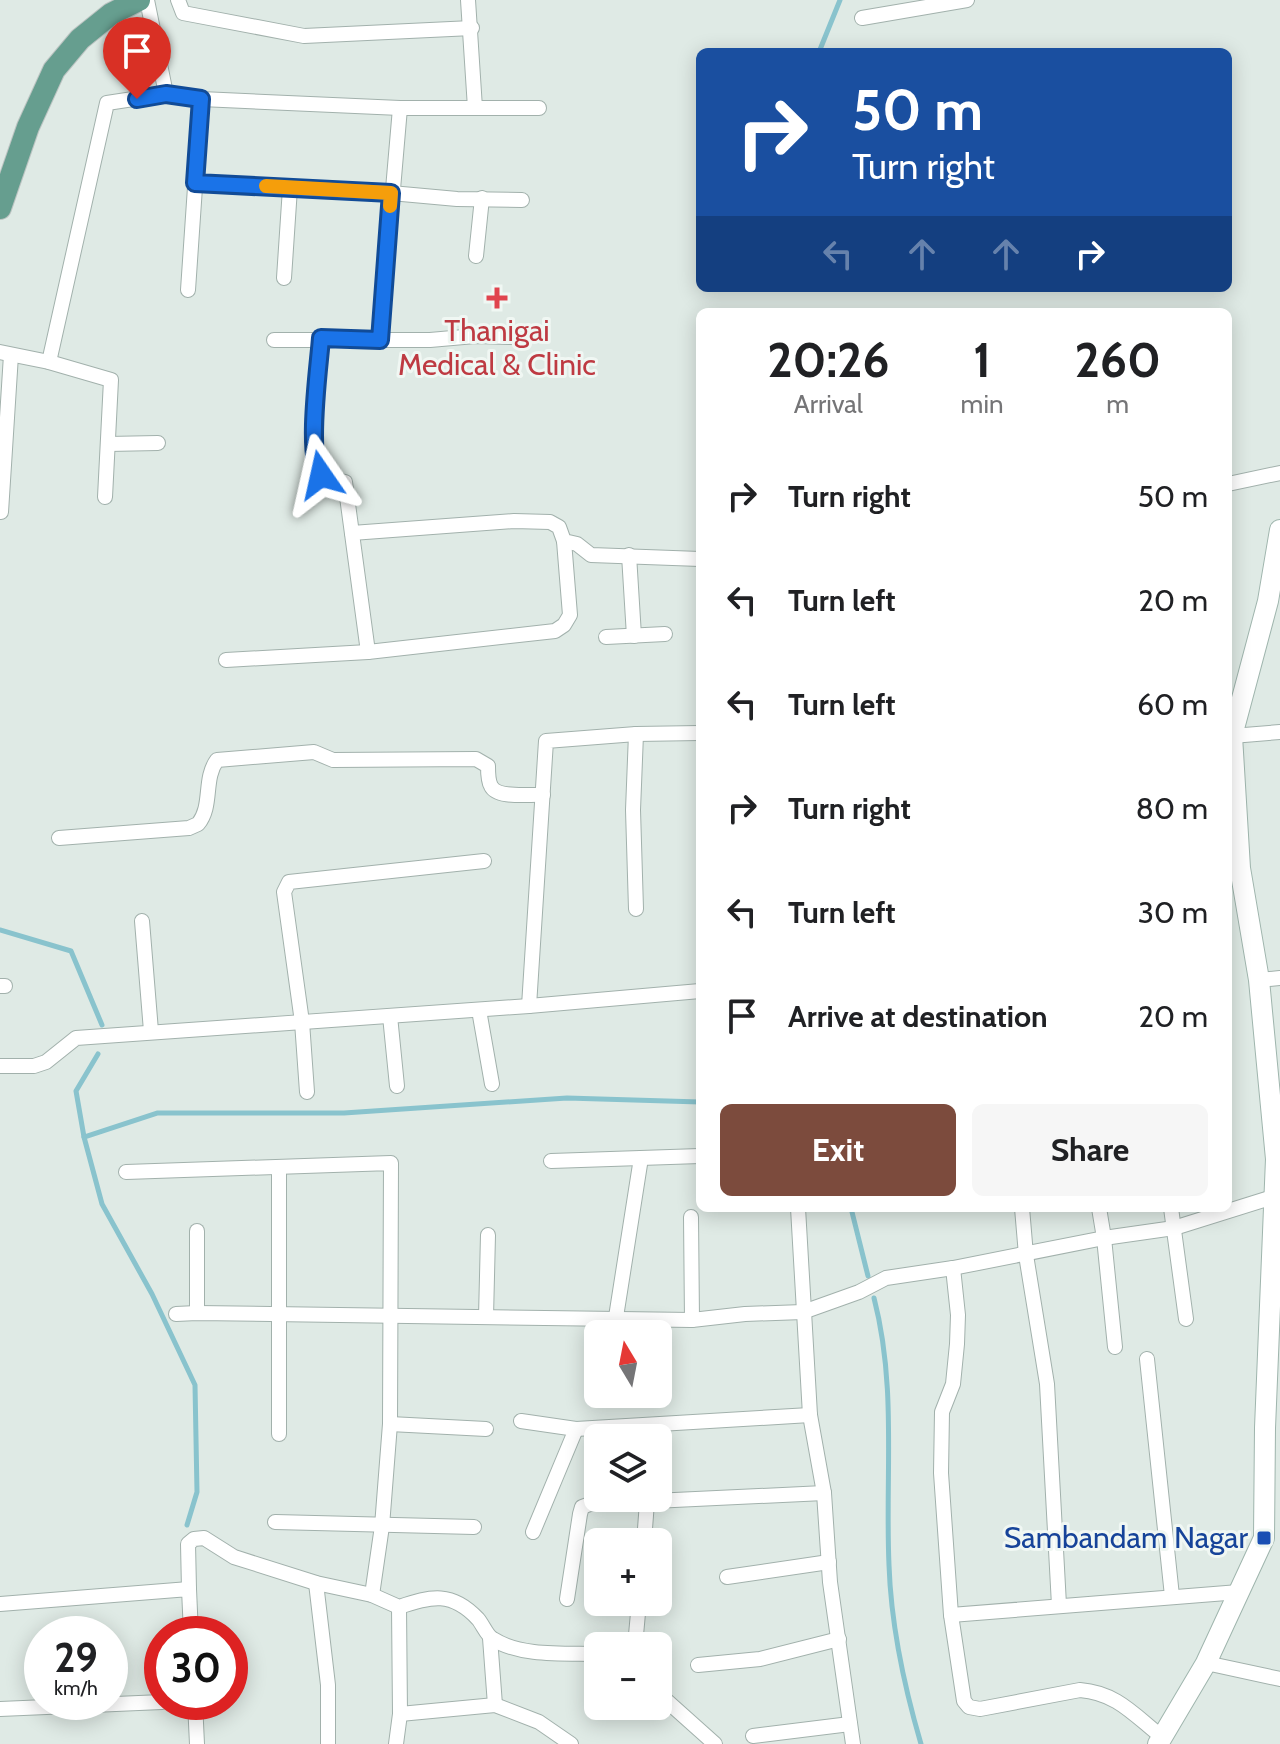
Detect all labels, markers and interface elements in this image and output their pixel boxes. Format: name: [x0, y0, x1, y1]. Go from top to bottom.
pin: [103, 17, 171, 99]
icon: arrive: [115, 29, 159, 73]
text: 50 m: [852, 76, 983, 144]
icon: right: [720, 80, 824, 184]
text: Turn right: [852, 144, 995, 188]
icon: left: [816, 232, 860, 276]
icon: ahead: [900, 232, 944, 276]
icon: ahead: [984, 232, 1028, 276]
icon: right: [1068, 232, 1112, 276]
marker: Thanigai Medical & Clinic: [486, 287, 508, 309]
place label: Thanigai Medical & Clinic: [398, 312, 596, 383]
text: 20:26: [767, 331, 889, 389]
text: 1: [973, 331, 991, 389]
text: 260: [1075, 331, 1161, 389]
text: Arrival: [794, 388, 863, 420]
text: min: [961, 388, 1003, 420]
text: m: [1106, 388, 1129, 420]
position arrow: [279, 433, 363, 517]
icon: right: [720, 474, 764, 518]
text: Turn right: [788, 478, 911, 515]
text: 50 m: [1138, 478, 1208, 515]
icon: left: [720, 578, 764, 622]
text: Turn left: [788, 582, 896, 619]
text: 20 m: [1138, 582, 1208, 619]
icon: left: [720, 682, 764, 726]
text: Turn left: [788, 686, 896, 723]
text: 60 m: [1137, 686, 1208, 723]
icon: right: [720, 786, 764, 830]
text: Turn right: [788, 790, 911, 827]
text: 80 m: [1136, 790, 1208, 827]
icon: left: [720, 890, 764, 934]
text: Turn left: [788, 894, 896, 931]
text: 30 m: [1138, 894, 1208, 931]
icon: arrive: [720, 994, 764, 1038]
text: Arrive at destination: [788, 998, 1048, 1035]
text: 20 m: [1138, 998, 1208, 1035]
button: Exit: [720, 1104, 956, 1196]
button: Share: [972, 1104, 1208, 1196]
north arrow: [584, 1320, 672, 1408]
map controls: [584, 1320, 672, 1720]
button: layers: [584, 1424, 672, 1512]
place label: Sambandam Nagar: [1004, 1519, 1249, 1556]
button: +: [584, 1528, 672, 1616]
marker: Sambandam Nagar: [1255, 1529, 1273, 1547]
speed limit sign: 30: [144, 1616, 248, 1720]
button: −: [584, 1632, 672, 1720]
text: 29: [54, 1633, 98, 1682]
text: km/h: [54, 1676, 98, 1700]

